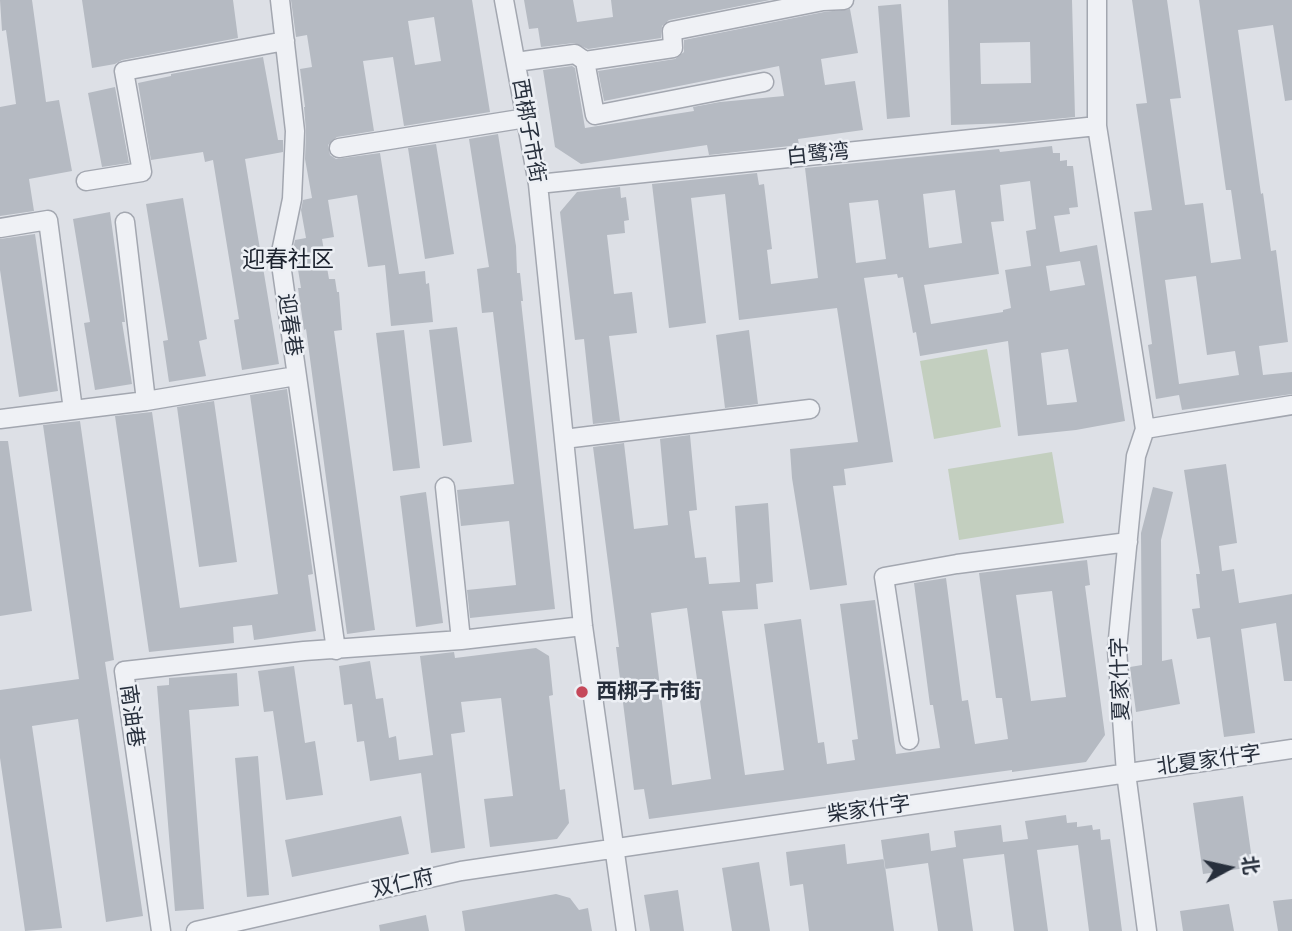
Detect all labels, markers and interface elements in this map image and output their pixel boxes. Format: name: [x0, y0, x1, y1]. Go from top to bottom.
street label: 西梆子市街: [506, 77, 550, 185]
street label: 白鹭湾: [785, 139, 851, 171]
district label: 迎春社区: [242, 247, 334, 275]
street label: 迎春巷: [272, 292, 306, 358]
street label: 夏家什字: [1107, 637, 1135, 721]
place label: 西梆子市街: [596, 679, 701, 705]
street label: 南油巷: [114, 683, 148, 749]
marker: 西梆子市街: [574, 684, 590, 700]
street label: 北夏家什字: [1155, 741, 1263, 781]
street label: 柴家什字: [826, 792, 912, 828]
north arrow: [1194, 833, 1264, 903]
text: 北: [1239, 854, 1262, 876]
street label: 双仁府: [369, 865, 437, 903]

